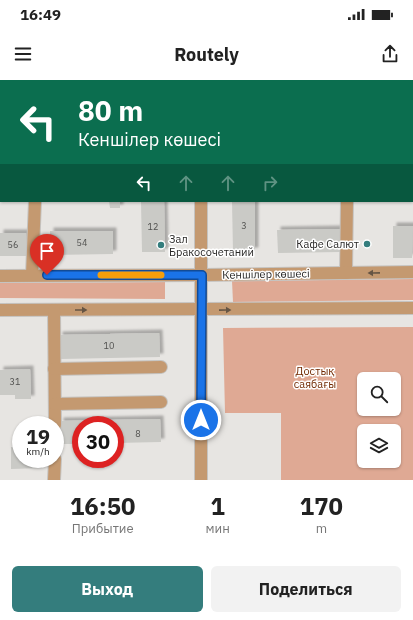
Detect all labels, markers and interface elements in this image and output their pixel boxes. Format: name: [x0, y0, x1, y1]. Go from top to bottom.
text: 16:49: [20, 5, 61, 24]
icon: menu: [12, 43, 34, 65]
text: Routely: [174, 43, 239, 66]
icon: share: [379, 43, 401, 65]
text: 80 m: [78, 92, 143, 129]
icon: left: [12, 96, 64, 148]
text: Кеншілер көшесі: [78, 128, 221, 151]
icon: left: [133, 172, 155, 194]
icon: ahead: [175, 172, 197, 194]
icon: ahead: [217, 172, 239, 194]
icon: right: [259, 172, 281, 194]
house number: 3: [241, 220, 247, 231]
house number: 12: [148, 221, 158, 232]
place label: Зал Бракосочетаний: [169, 232, 254, 259]
pin: [30, 234, 64, 275]
house number: 54: [77, 237, 87, 248]
place label: Кафе Салют: [296, 237, 359, 251]
house number: 56: [8, 239, 18, 250]
marker: Кафе Салют: [362, 239, 372, 249]
icon: arrive: [36, 240, 58, 262]
marker: Зал Бракосочетаний: [156, 240, 166, 250]
street label: Кеншілер көшесі: [222, 266, 310, 282]
one-way arrow: [367, 270, 380, 276]
one-way arrow: [75, 307, 88, 313]
one-way arrow: [219, 307, 232, 313]
house number: 10: [104, 340, 114, 351]
park label: Достық саябағы: [294, 364, 336, 391]
map controls: [357, 372, 401, 468]
button: search: [357, 372, 401, 416]
house number: 31: [10, 376, 20, 387]
position arrow: [180, 399, 222, 441]
speed limit sign: 30: [72, 416, 124, 468]
text: 19: [26, 423, 50, 450]
button: layers: [357, 424, 401, 468]
house number: 8: [135, 428, 141, 439]
text: km/h: [26, 445, 50, 458]
text: 16:50: [70, 490, 136, 522]
text: 1: [210, 490, 225, 522]
text: 170: [300, 490, 343, 522]
text: Прибытие: [72, 520, 134, 537]
text: мин: [205, 520, 230, 537]
text: m: [316, 520, 327, 537]
button: Выход: [12, 566, 203, 612]
button: Поделиться: [211, 566, 401, 612]

